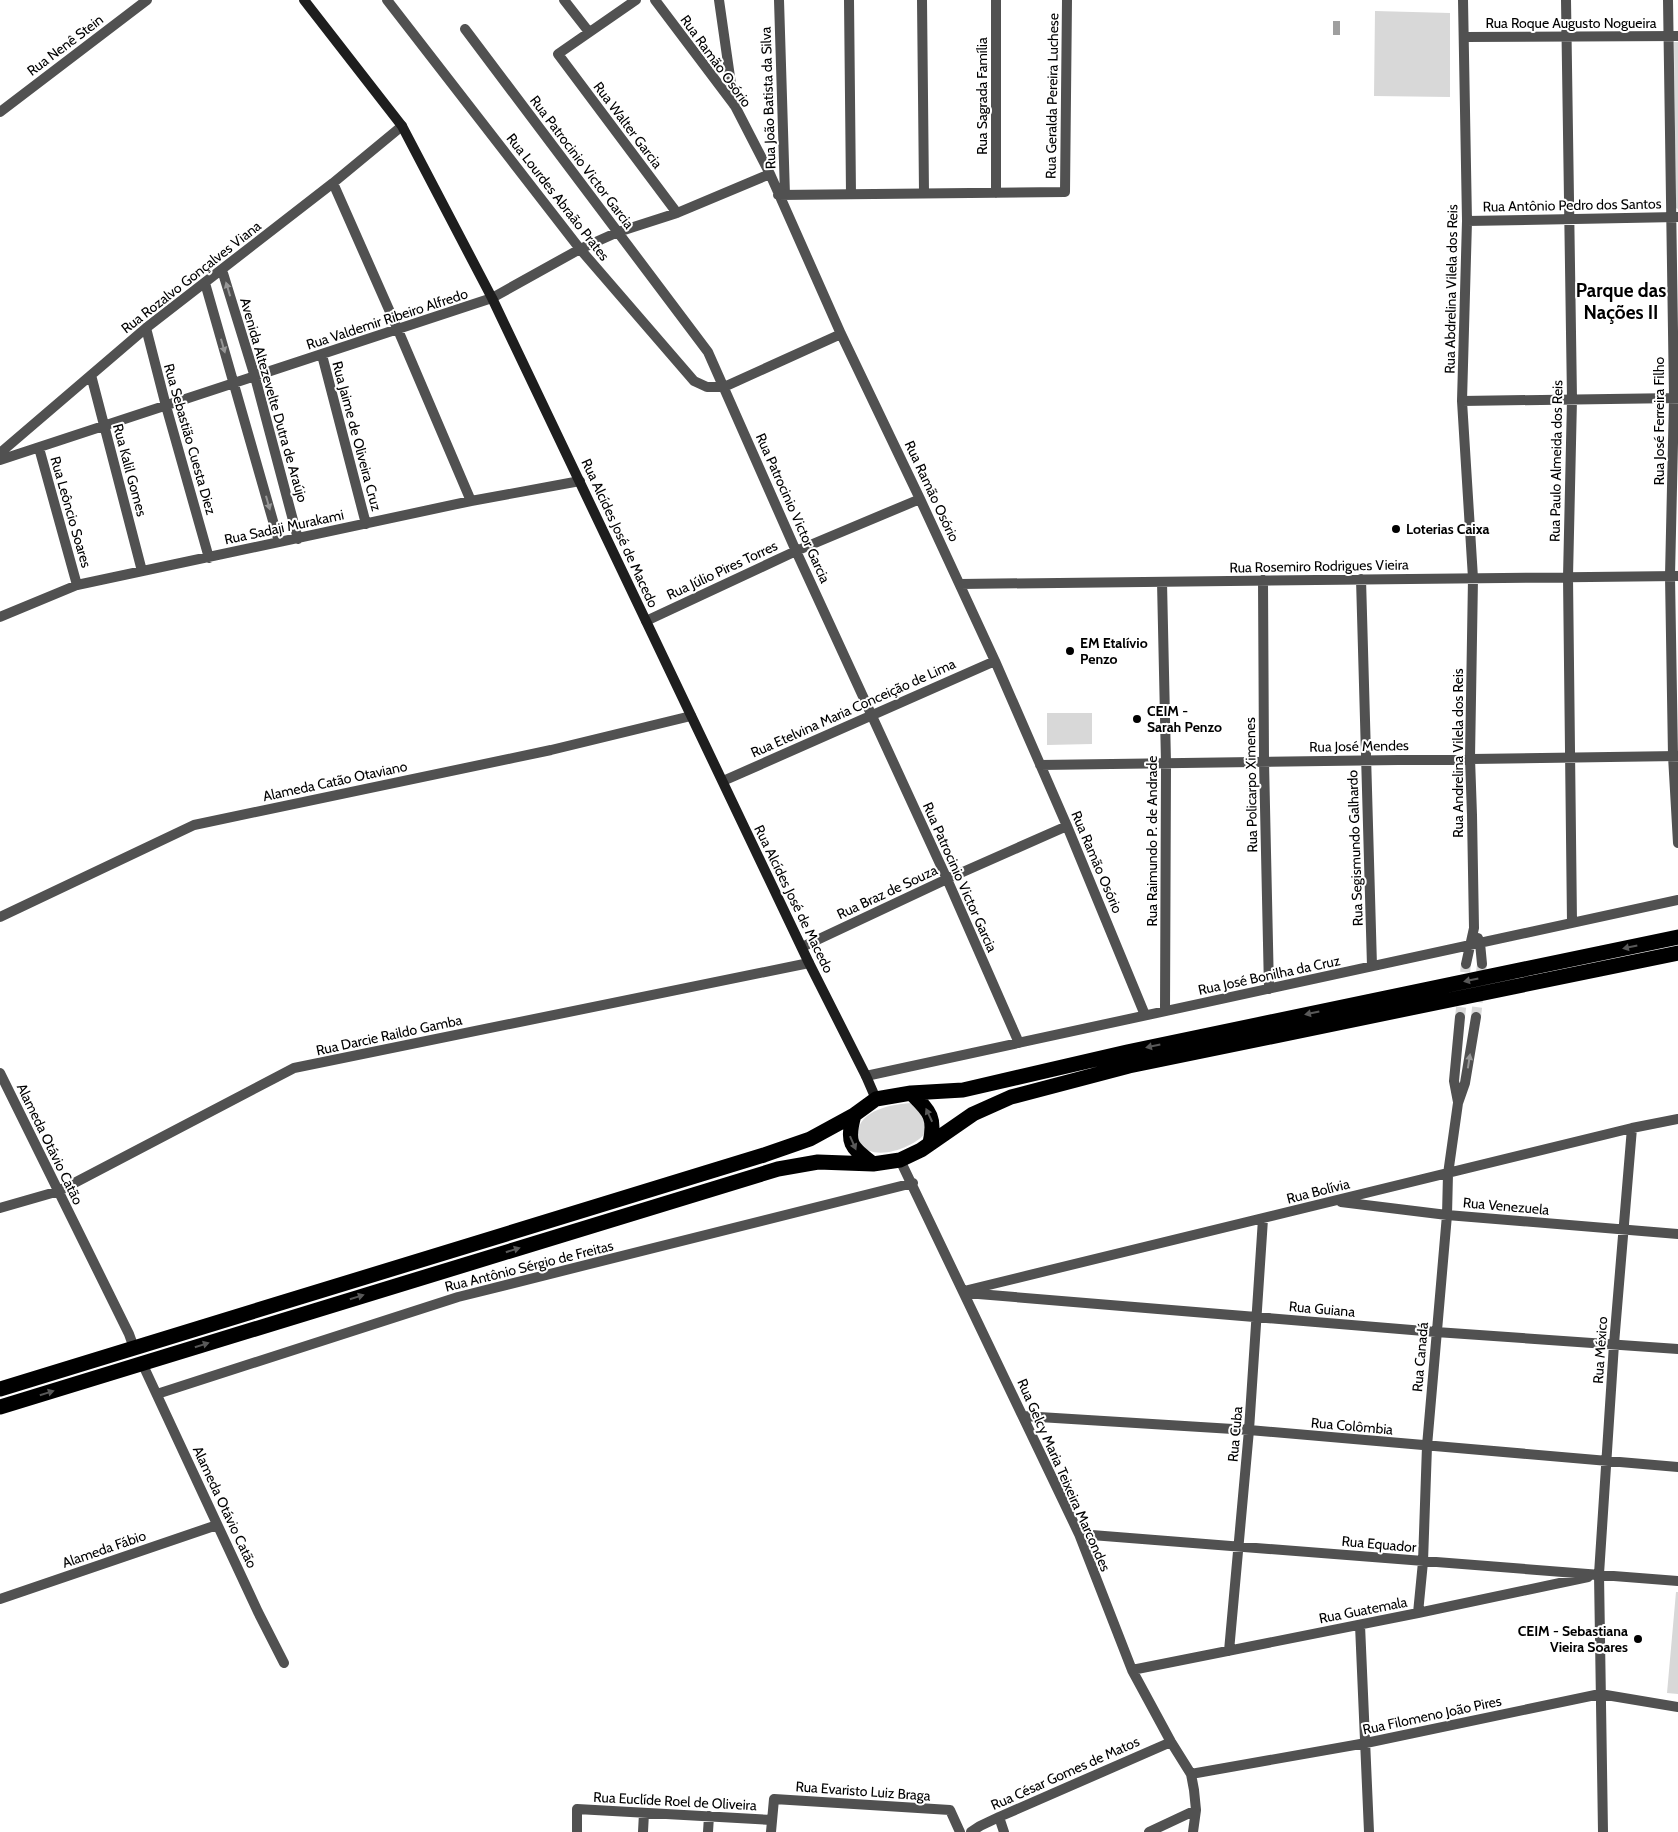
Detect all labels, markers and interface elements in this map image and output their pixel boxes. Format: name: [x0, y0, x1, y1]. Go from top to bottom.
street label: Rua Nenê Stein: [23, 10, 107, 80]
street label: Rua Ramão Osório: [676, 11, 756, 111]
street label: Rua Geralda Pereira Luchese: [1042, 13, 1062, 179]
street label: Rua Roque Augusto Nogueira: [1485, 14, 1657, 32]
street label: Rua João Batista da Silva: [757, 26, 779, 170]
street label: Rua Sagrada Família: [973, 37, 991, 155]
street label: Rua Walter Garcia: [590, 78, 667, 172]
street label: Rua Patrocinio Victor Garcia: [526, 92, 638, 232]
street label: Rua Lourdes Abraão Prates: [503, 130, 614, 265]
street label: Rua Antônio Pedro dos Santos: [1482, 194, 1662, 216]
street label: Rua Abdrelina Vilela dos Reis: [1441, 204, 1461, 374]
street label: Rua Rozalvo Gonçalves Viana: [117, 217, 265, 337]
district label: Parque das Nações II: [1576, 279, 1666, 324]
one-way arrow: [224, 282, 232, 297]
street label: Rua Valdemir Ribeiro Alfredo: [304, 284, 470, 354]
street label: Avenida Altezevelte Dutra de Araújo: [236, 296, 312, 505]
one-way arrow: [220, 339, 228, 354]
street label: Rua José Ferreira Filho: [1650, 357, 1668, 485]
street label: Rua Jaime de Oliveira Cruz: [328, 359, 386, 513]
street label: Rua Sebastião Cuesta Diez: [160, 361, 220, 517]
street label: Rua Paulo Almeida dos Reis: [1546, 380, 1566, 542]
street label: Rua Kalil Gomes: [109, 422, 151, 518]
street label: Rua Patrocinio Victor Garcia: [752, 430, 834, 586]
street label: Rua Ramão Osório: [901, 437, 963, 545]
street label: Rua Leôncio Soares: [46, 454, 96, 570]
street label: Rua Alcídes José de Macedo: [577, 456, 663, 611]
one-way arrow: [264, 495, 272, 510]
street label: Rua Sadaji Murakami: [223, 506, 345, 548]
place label: Loterias Caixa: [1406, 520, 1490, 538]
marker: Loterias Caixa: [1390, 523, 1402, 535]
street label: Rua Júlio Pires Torres: [664, 536, 780, 604]
street label: Rua Rosemiro Rodrigues Vieira: [1229, 555, 1409, 577]
place label: EM Etalívio Penzo: [1080, 634, 1148, 668]
marker: EM Etalívio Penzo: [1064, 645, 1076, 657]
street label: Rua Etelvina Maria Conceição de Lima: [748, 654, 958, 761]
street label: Rua Andrelina Vilela dos Reis: [1449, 668, 1467, 838]
place label: CEIM - Sarah Penzo: [1147, 702, 1222, 736]
marker: CEIM - Sarah Penzo: [1131, 713, 1143, 725]
street label: Rua Policarpo Ximenes: [1241, 717, 1261, 853]
street label: Rua José Mendes: [1309, 736, 1409, 756]
street label: Rua Raimundo P. de Andrade: [1143, 756, 1161, 926]
street label: Alameda Catão Otaviano: [261, 757, 409, 805]
street label: Rua Segismundo Galhardo: [1343, 769, 1367, 926]
street label: Rua Patrocinio Victor Garcia: [919, 799, 1001, 955]
street label: Rua Ramão Osório: [1067, 808, 1127, 916]
street label: Rua Alcídes José de Macedo: [750, 822, 838, 976]
street label: Rua Braz de Souza: [834, 861, 941, 923]
one-way arrow: [1622, 944, 1638, 952]
street label: Rua José Bonilha da Cruz: [1196, 951, 1342, 999]
one-way arrow: [1463, 977, 1479, 985]
one-way arrow: [1304, 1010, 1320, 1018]
street label: Rua Darcie Raildo Gamba: [314, 1011, 464, 1059]
one-way arrow: [1145, 1043, 1161, 1051]
one-way arrow: [1465, 1052, 1473, 1068]
street label: Alameda Otávio Catão: [13, 1080, 87, 1208]
one-way arrow: [924, 1108, 933, 1123]
one-way arrow: [849, 1136, 858, 1151]
street label: Rua Bolívia: [1285, 1174, 1352, 1208]
street label: Rua Venezuela: [1462, 1193, 1550, 1219]
street label: Rua Antônio Sérgio de Freitas: [443, 1236, 615, 1296]
one-way arrow: [505, 1245, 520, 1253]
one-way arrow: [350, 1293, 365, 1301]
street label: Rua Guiana: [1288, 1297, 1356, 1321]
street label: Rua México: [1589, 1315, 1611, 1384]
street label: Rua Canadá: [1408, 1321, 1432, 1393]
one-way arrow: [194, 1340, 209, 1348]
street label: Rua Gelcy Maria Teixeira Marcondes: [1013, 1376, 1115, 1574]
one-way arrow: [39, 1388, 54, 1396]
street label: Rua Cuba: [1224, 1405, 1246, 1463]
street label: Rua Colômbia: [1310, 1413, 1394, 1439]
street label: Alameda Otávio Catão: [189, 1443, 261, 1571]
street label: Alameda Fábio: [60, 1526, 148, 1572]
street label: Rua Equador: [1341, 1532, 1418, 1556]
street label: Rua Guatemala: [1317, 1593, 1409, 1627]
place label: CEIM - Sebastiana Vieira Soares: [1518, 1622, 1628, 1656]
marker: CEIM - Sebastiana Vieira Soares: [1632, 1633, 1644, 1645]
street label: Rua Filomeno João Pires: [1361, 1691, 1503, 1739]
street label: Rua César Gomes de Matos: [988, 1732, 1142, 1814]
street label: Rua Evaristo Luiz Braga: [795, 1777, 931, 1805]
street label: Rua Euclíde Roel de Oliveira: [593, 1788, 757, 1814]

